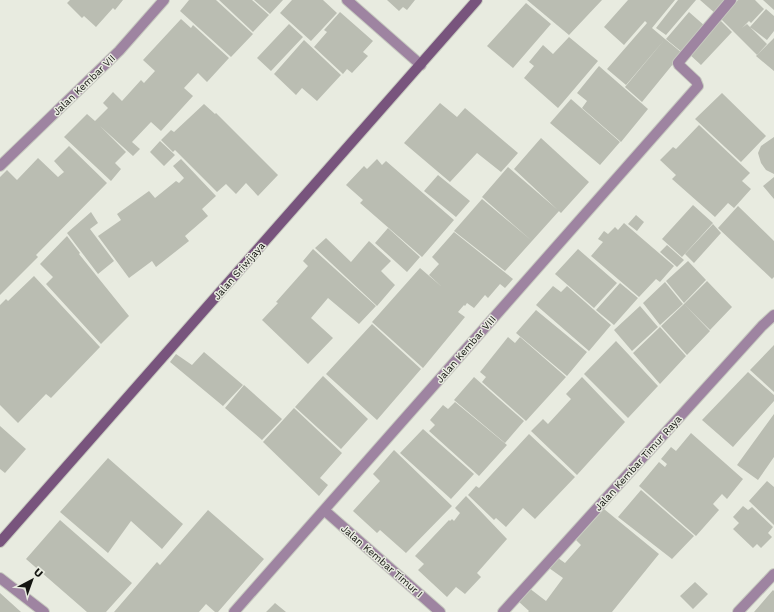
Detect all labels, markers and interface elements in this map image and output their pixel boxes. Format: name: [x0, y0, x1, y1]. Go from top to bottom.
street label: Jalan Kembar VII: [51, 53, 117, 117]
street label: Jalan Sriwijaya: [211, 240, 267, 302]
street label: Jalan Kembar VIII: [434, 313, 498, 385]
street label: Jalan Kembar Timur Raya: [592, 413, 684, 513]
street label: Jalan Kembar Timur I: [339, 523, 425, 599]
north arrow: [12, 560, 52, 600]
text: U: [31, 565, 46, 580]

